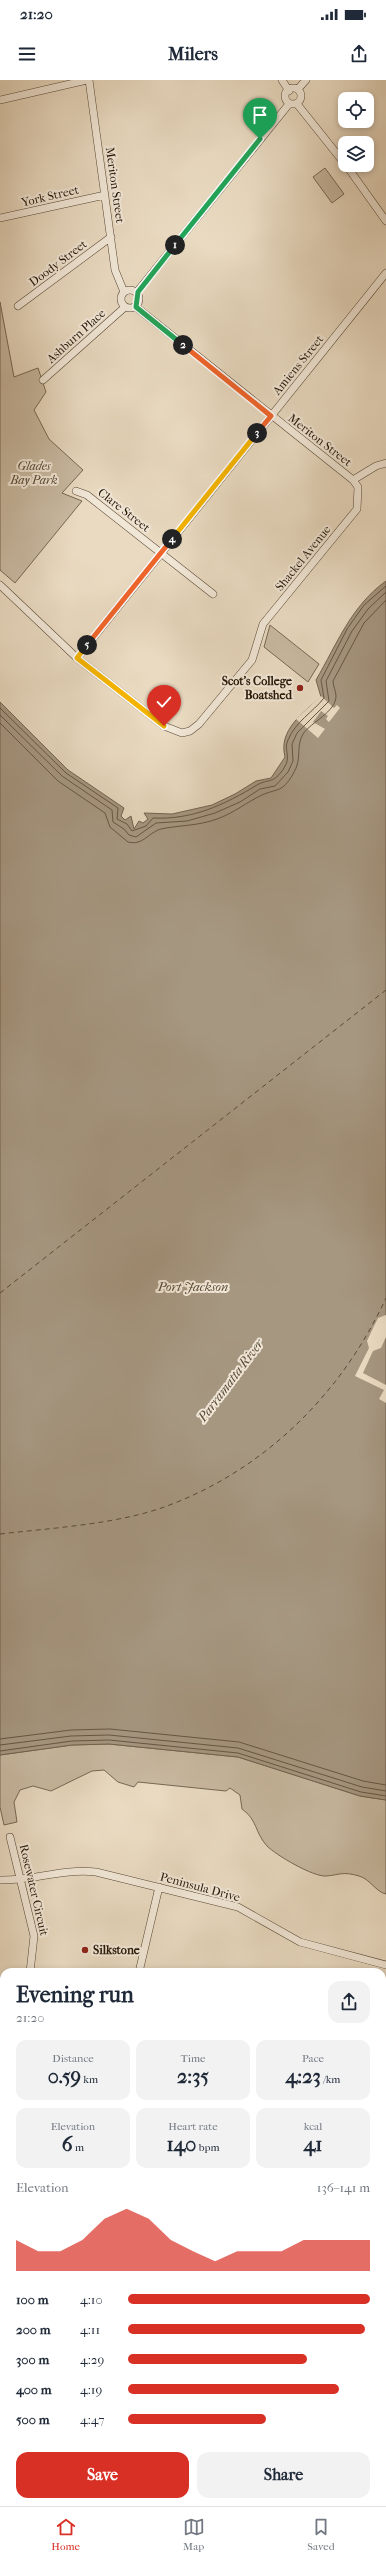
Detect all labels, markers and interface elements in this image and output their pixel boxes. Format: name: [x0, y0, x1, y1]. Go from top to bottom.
text: 21:20: [20, 5, 53, 23]
icon: menu: [16, 43, 38, 65]
icon: share: [348, 43, 370, 65]
text: Milers: [168, 44, 218, 65]
map controls: [338, 92, 374, 172]
button: locate: [338, 92, 374, 128]
pin: [243, 98, 277, 139]
icon: arrive: [249, 104, 271, 126]
button: layers: [338, 136, 374, 172]
street label: Meriton Street: [103, 146, 127, 225]
street label: York Street: [19, 182, 81, 210]
pin: 1: [165, 235, 185, 255]
street label: Doody Street: [26, 236, 90, 289]
text: 1: [173, 238, 177, 251]
street label: Ashburn Place: [43, 306, 108, 367]
street label: Amiens Street: [269, 332, 327, 398]
pin: 2: [173, 335, 193, 355]
text: 2: [180, 338, 186, 351]
street label: Meriton Street: [285, 411, 355, 470]
pin: 3: [247, 423, 267, 443]
text: 3: [255, 426, 259, 439]
park label: Glades Bay Park: [9, 459, 58, 487]
street label: Clare Street: [95, 485, 153, 535]
street label: Shackel Avenue: [272, 522, 334, 594]
pin: 4: [162, 529, 182, 549]
text: 4: [169, 532, 175, 545]
pin: 5: [77, 635, 97, 655]
text: 5: [85, 638, 89, 651]
place label: Scot's College Boatshed: [222, 674, 292, 702]
marker: Scot's College Boatshed: [295, 683, 305, 693]
pin: [147, 685, 181, 726]
icon: check: [153, 691, 175, 713]
water label: Port Jackson: [157, 1279, 228, 1294]
water label: Parramatta River: [194, 1335, 267, 1425]
street label: Rosewater Circuit: [17, 1843, 52, 1938]
street label: Peninsula Drive: [158, 1870, 242, 1904]
place label: Silkstone: [93, 1943, 140, 1957]
marker: Silkstone: [80, 1945, 90, 1955]
button: share: [328, 1981, 370, 2023]
text: Evening run: [16, 1982, 134, 2008]
text: 21:20: [16, 2010, 44, 2025]
text: Distance: [52, 2052, 94, 2065]
text: Time: [181, 2052, 206, 2065]
text: Pace: [302, 2052, 324, 2065]
text: 0.59: [48, 2065, 81, 2088]
text: 2:35: [177, 2065, 209, 2088]
text: 4:23: [286, 2065, 321, 2088]
text: km: [81, 2073, 98, 2086]
text: /km: [321, 2073, 341, 2086]
text: Elevation: [51, 2120, 95, 2133]
text: Heart rate: [168, 2120, 218, 2133]
text: kcal: [304, 2120, 322, 2133]
text: 6: [62, 2133, 73, 2156]
text: 140: [166, 2133, 196, 2156]
text: 41: [304, 2133, 322, 2156]
text: m: [73, 2141, 84, 2154]
text: bpm: [196, 2141, 220, 2154]
text: Elevation: [16, 2180, 69, 2195]
text: 136–141 m: [317, 2180, 370, 2195]
text: 100 m: [16, 2292, 49, 2307]
text: 4:10: [80, 2292, 103, 2307]
text: 200 m: [16, 2322, 51, 2337]
text: 4:11: [80, 2322, 100, 2337]
text: 300 m: [16, 2352, 49, 2367]
text: 4:29: [80, 2352, 104, 2367]
text: 400 m: [16, 2382, 52, 2397]
text: 4:19: [80, 2382, 102, 2397]
text: 500 m: [16, 2412, 50, 2427]
text: 4:47: [80, 2412, 104, 2427]
button: Save: [16, 2452, 189, 2498]
button: Share: [197, 2452, 370, 2498]
tab: Home: [51, 2516, 80, 2553]
tab: Map: [183, 2516, 205, 2553]
tab: Saved: [307, 2516, 335, 2553]

